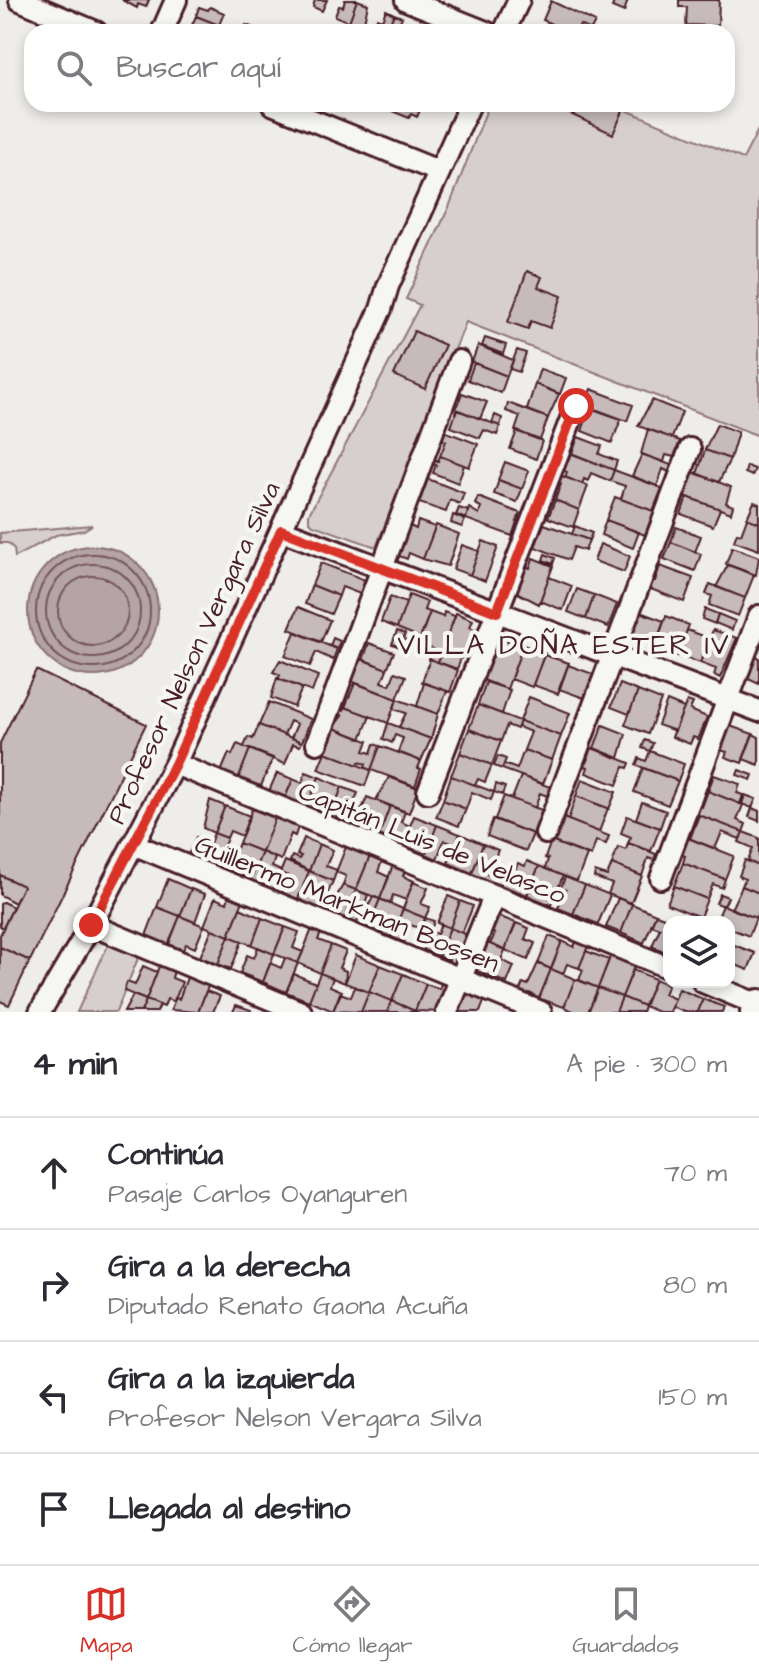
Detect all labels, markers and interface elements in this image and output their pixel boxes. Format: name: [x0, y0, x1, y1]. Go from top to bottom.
search box: [24, 24, 735, 112]
icon: search: [52, 46, 96, 90]
text: Buscar aquí: [116, 47, 281, 89]
route start: [558, 388, 594, 424]
street label: Profesor Nelson Vergara Silva: [99, 476, 291, 831]
district label: VILLA DOÑA ESTER IV: [398, 626, 730, 665]
street label: Capitán Luis de Velasco: [293, 773, 571, 913]
street label: Guillermo Markman Bossen: [189, 826, 505, 982]
route end: [73, 907, 109, 943]
map controls: [663, 916, 735, 988]
button: layers: [663, 916, 735, 988]
text: 4 min: [32, 1040, 117, 1088]
text: A pie · 300 m: [566, 1046, 727, 1082]
text: Continúa: [108, 1134, 223, 1176]
icon: ahead: [32, 1151, 76, 1195]
text: 70 m: [664, 1155, 727, 1191]
text: Pasaje Carlos Oyanguren: [108, 1176, 407, 1212]
text: Gira a la derecha: [108, 1246, 350, 1288]
icon: right: [32, 1263, 76, 1307]
text: 80 m: [663, 1267, 727, 1303]
text: Diputado Renato Gaona Acuña: [108, 1288, 468, 1324]
text: Gira a la izquierda: [108, 1358, 354, 1400]
icon: left: [32, 1375, 76, 1419]
text: 150 m: [658, 1379, 727, 1415]
text: Profesor Nelson Vergara Silva: [108, 1400, 482, 1436]
icon: arrive: [32, 1487, 76, 1531]
text: Llegada al destino: [108, 1488, 350, 1530]
tab: Mapa: [80, 1582, 133, 1661]
tab: Cómo llegar: [293, 1582, 412, 1661]
tab: Guardados: [572, 1582, 679, 1661]

